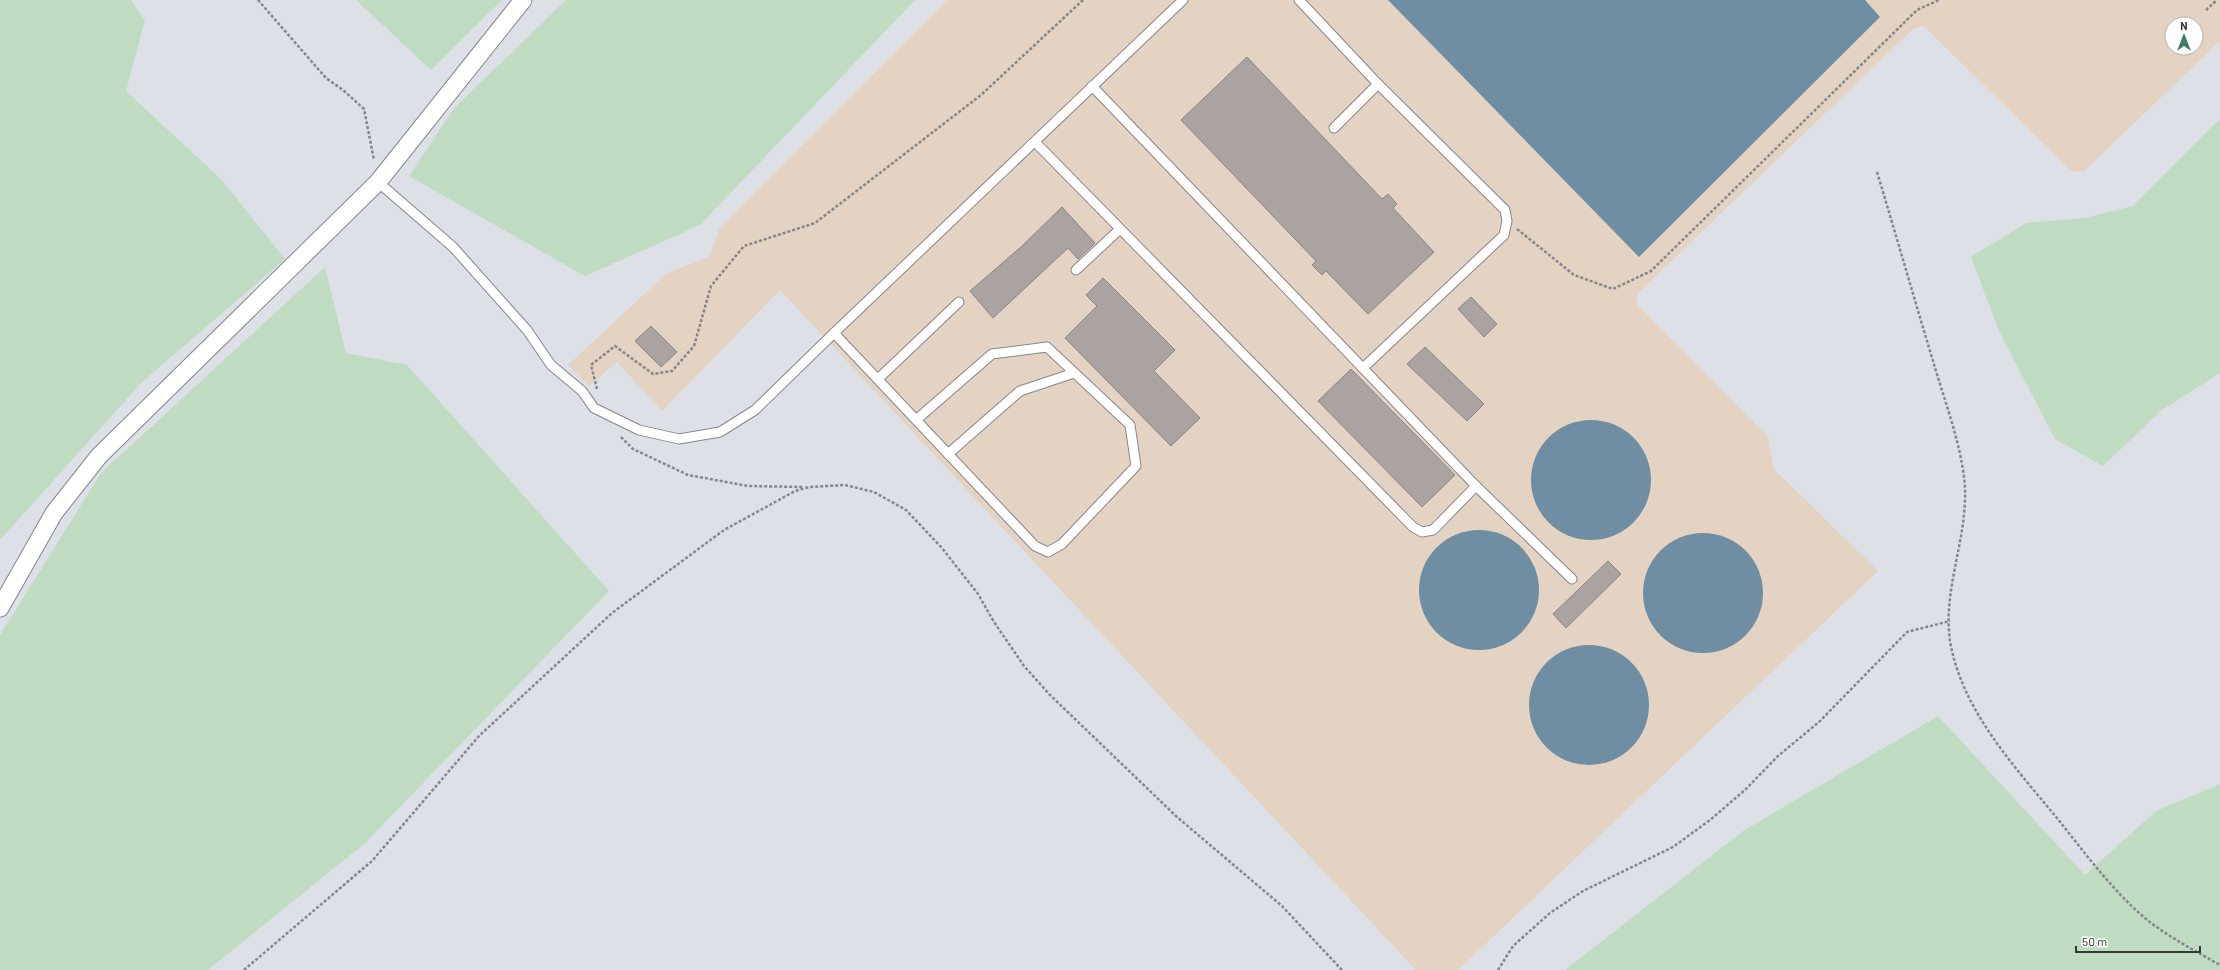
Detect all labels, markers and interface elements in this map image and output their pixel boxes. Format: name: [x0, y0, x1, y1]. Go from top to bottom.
north arrow: [2164, 16, 2204, 56]
text: N: [2180, 19, 2188, 32]
scale bar: [2076, 928, 2200, 954]
text: 50 m: [2082, 934, 2107, 948]

